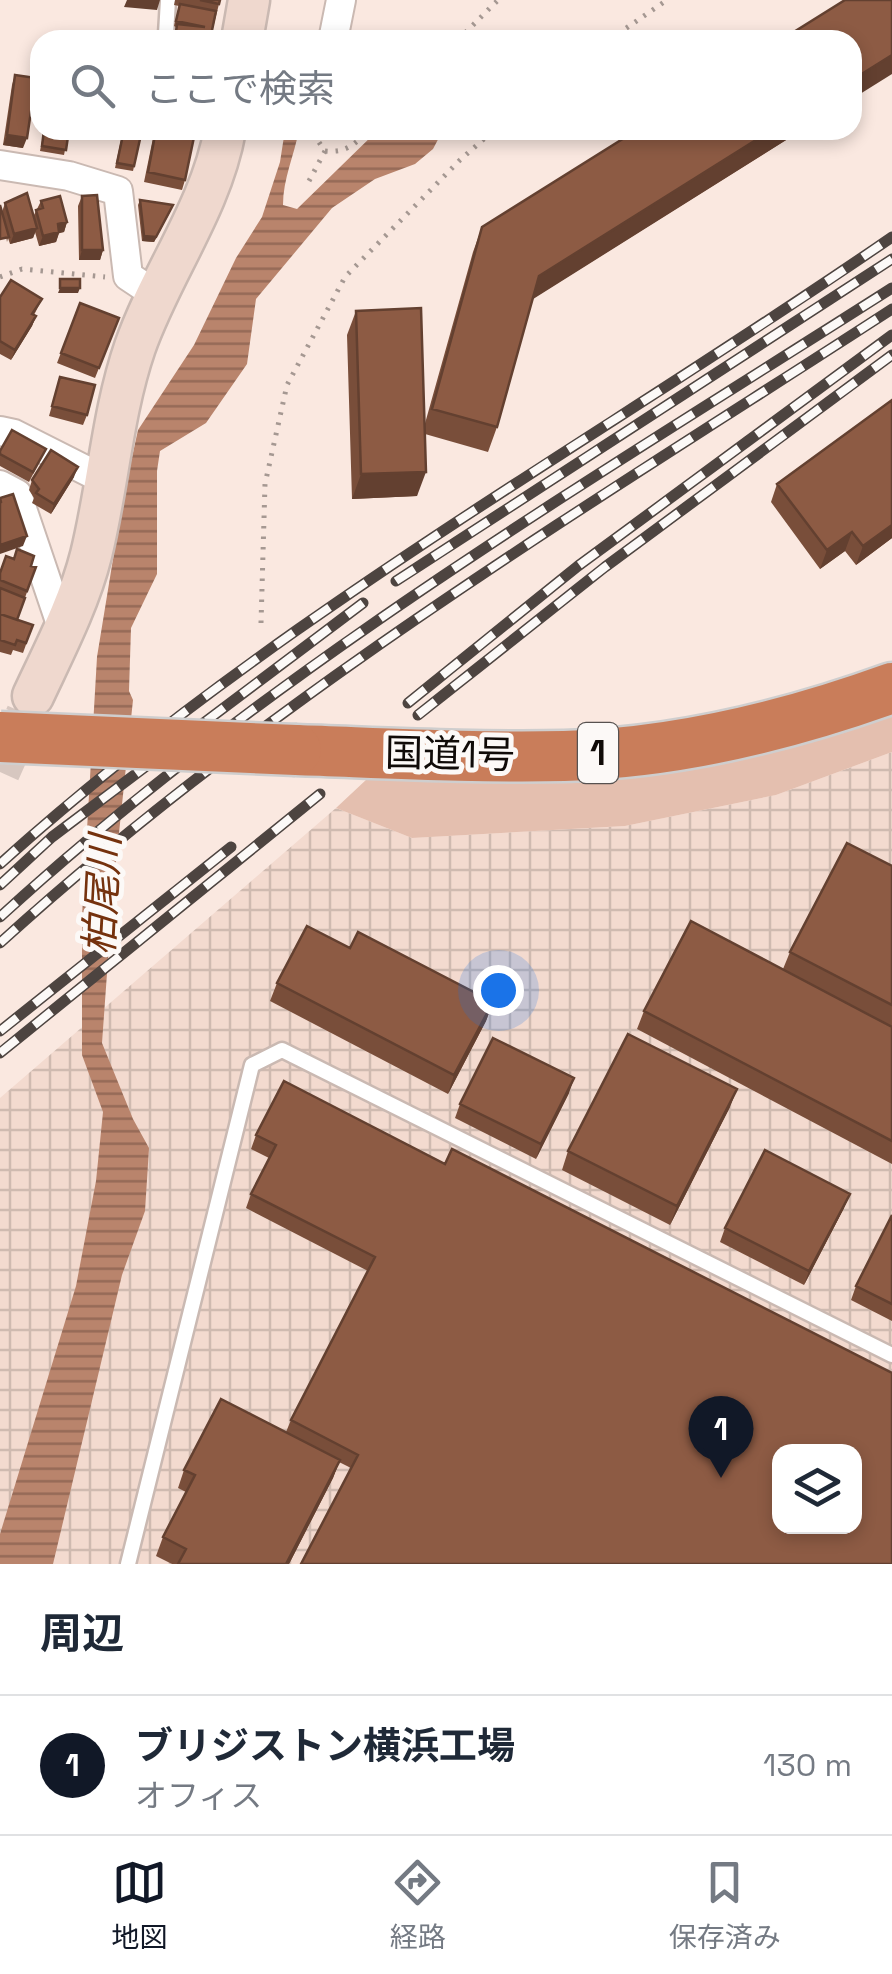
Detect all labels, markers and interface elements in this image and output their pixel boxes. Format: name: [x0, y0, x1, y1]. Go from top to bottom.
search box: [30, 30, 862, 140]
icon: search: [65, 58, 120, 113]
text: ここで検索: [145, 65, 335, 113]
road number: 1: [578, 723, 618, 783]
street label: 国道1号: [385, 729, 515, 779]
water label: 柏尾川: [74, 830, 131, 956]
your location: [473, 965, 524, 1016]
pin: 1: [688, 1396, 754, 1478]
map controls: [772, 1444, 862, 1534]
button: layers: [772, 1444, 862, 1534]
text: 周辺: [40, 1607, 124, 1660]
text: ブリジストン横浜工場: [135, 1722, 515, 1770]
text: 1: [65, 1745, 80, 1785]
text: 130 m: [763, 1745, 852, 1785]
text: オフィス: [135, 1776, 262, 1816]
tab: 地図: [111, 1855, 167, 1955]
tab: 経路: [390, 1855, 446, 1955]
tab: 保存済み: [669, 1855, 781, 1955]

